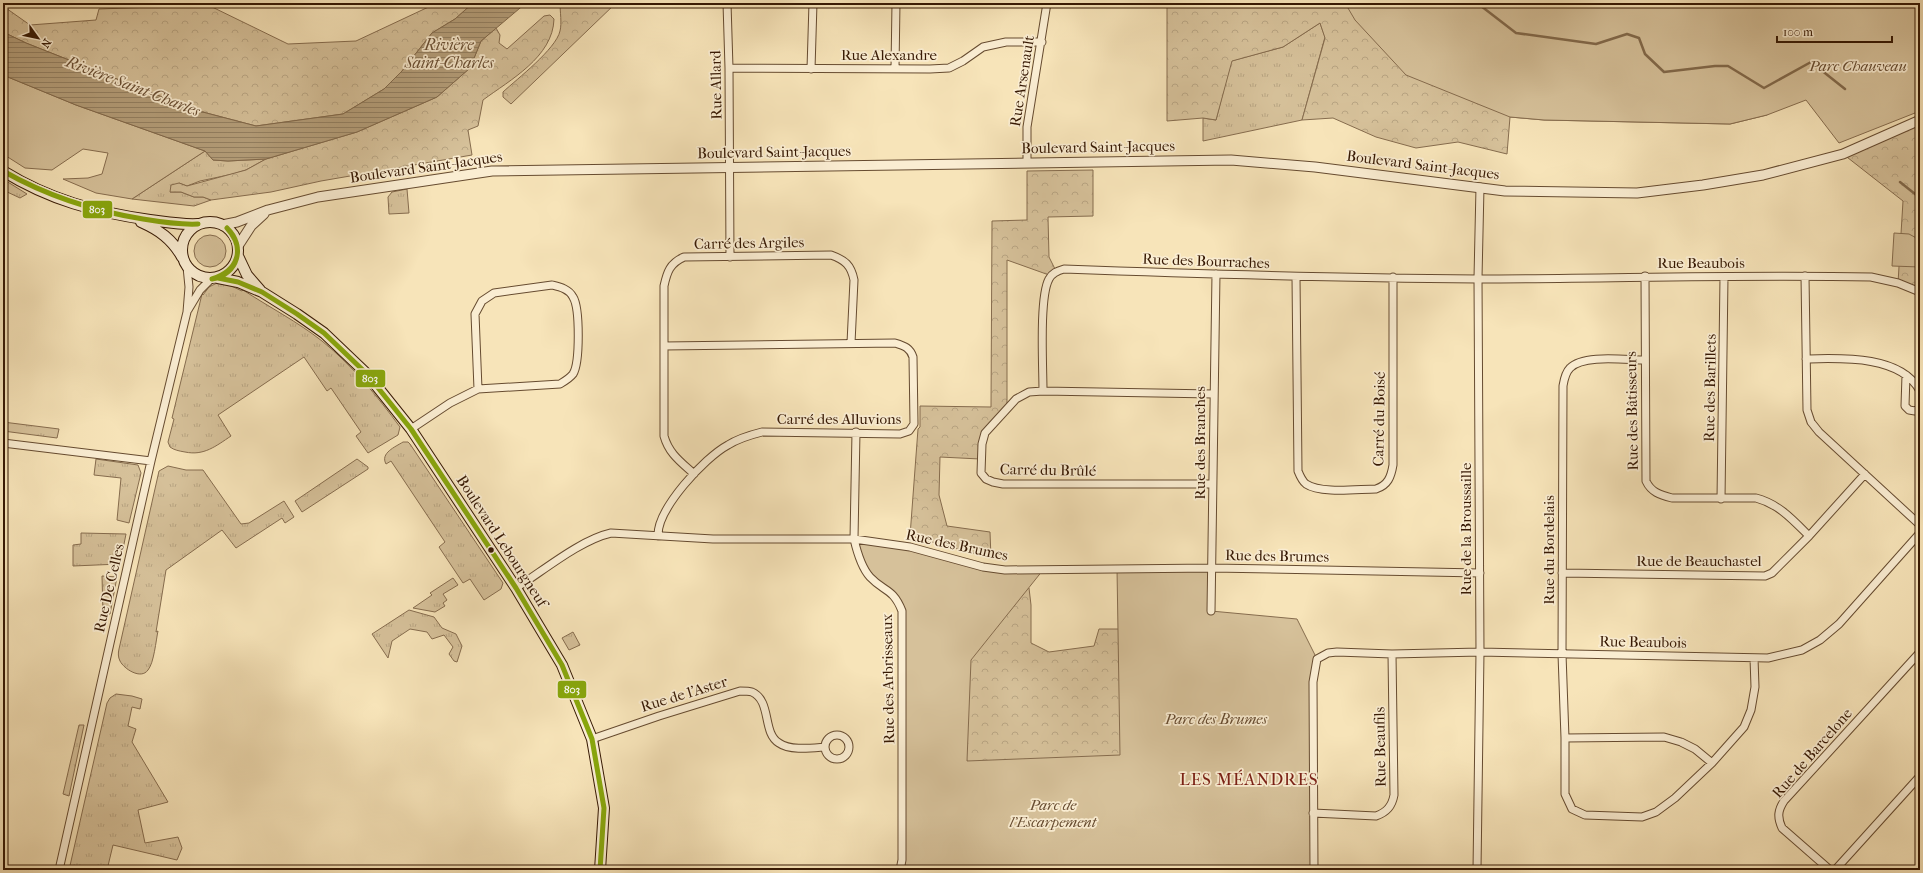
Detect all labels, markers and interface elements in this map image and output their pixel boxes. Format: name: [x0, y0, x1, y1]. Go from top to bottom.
north arrow: [18, 18, 58, 58]
scale bar: [1777, 18, 1892, 44]
text: 100 m: [1783, 25, 1813, 39]
street label: Rue Arsenault: [1006, 33, 1038, 128]
water label: Rivière Saint-Charles: [403, 35, 495, 72]
text: N: [38, 36, 54, 51]
street label: Rue Alexandre: [841, 46, 938, 64]
street label: Rue Allard: [706, 49, 726, 120]
water label: Rivière Saint-Charles: [62, 51, 204, 121]
park label: Parc Chauveau: [1808, 57, 1907, 75]
street label: Boulevard Saint-Jacques: [1021, 137, 1176, 157]
street label: Boulevard Saint-Jacques: [697, 142, 852, 162]
street label: Boulevard Saint-Jacques: [349, 147, 504, 187]
street label: Boulevard Saint-Jacques: [1346, 147, 1501, 183]
line badge: 803: [82, 200, 113, 219]
text: 803: [89, 203, 106, 216]
street label: Carré des Argiles: [694, 233, 805, 253]
street label: Rue des Bourraches: [1142, 250, 1270, 272]
street label: Rue Beaubois: [1657, 254, 1745, 272]
street label: Rue des Barillets: [1700, 333, 1720, 442]
street label: Rue des Bâtisseurs: [1622, 351, 1642, 471]
line badge: 803: [355, 369, 386, 388]
street label: Carré du Boisé: [1369, 371, 1389, 467]
text: 803: [362, 372, 379, 385]
street label: Rue des Branches: [1191, 386, 1209, 500]
street label: Carré des Alluvions: [777, 410, 902, 428]
street label: Carré du Brûlé: [1000, 460, 1097, 480]
street label: Rue de la Broussaille: [1457, 462, 1475, 595]
street label: Boulevard Lebourgneuf: [453, 472, 553, 613]
street label: Rue du Bordelais: [1540, 495, 1558, 605]
street label: Rue des Brumes: [904, 525, 1010, 565]
street label: Rue De Celles: [90, 541, 128, 634]
unlabelled marker: [486, 545, 496, 555]
street label: Rue des Brumes: [1225, 546, 1330, 566]
street label: Rue de Beauchastel: [1636, 552, 1762, 570]
street label: Rue des Arbrisseaux: [878, 613, 898, 744]
street label: Rue Beaubois: [1599, 632, 1687, 652]
street label: Rue de l'Aster: [639, 672, 730, 716]
line badge: 803: [557, 680, 587, 699]
text: 803: [564, 683, 581, 696]
street label: Rue de Barcelone: [1768, 704, 1856, 802]
street label: Rue Beaufils: [1370, 706, 1390, 787]
park label: Parc des Brumes: [1164, 710, 1267, 728]
district label: LES MÉANDRES: [1179, 769, 1319, 789]
park label: Parc de l'Escarpement: [1009, 796, 1098, 831]

